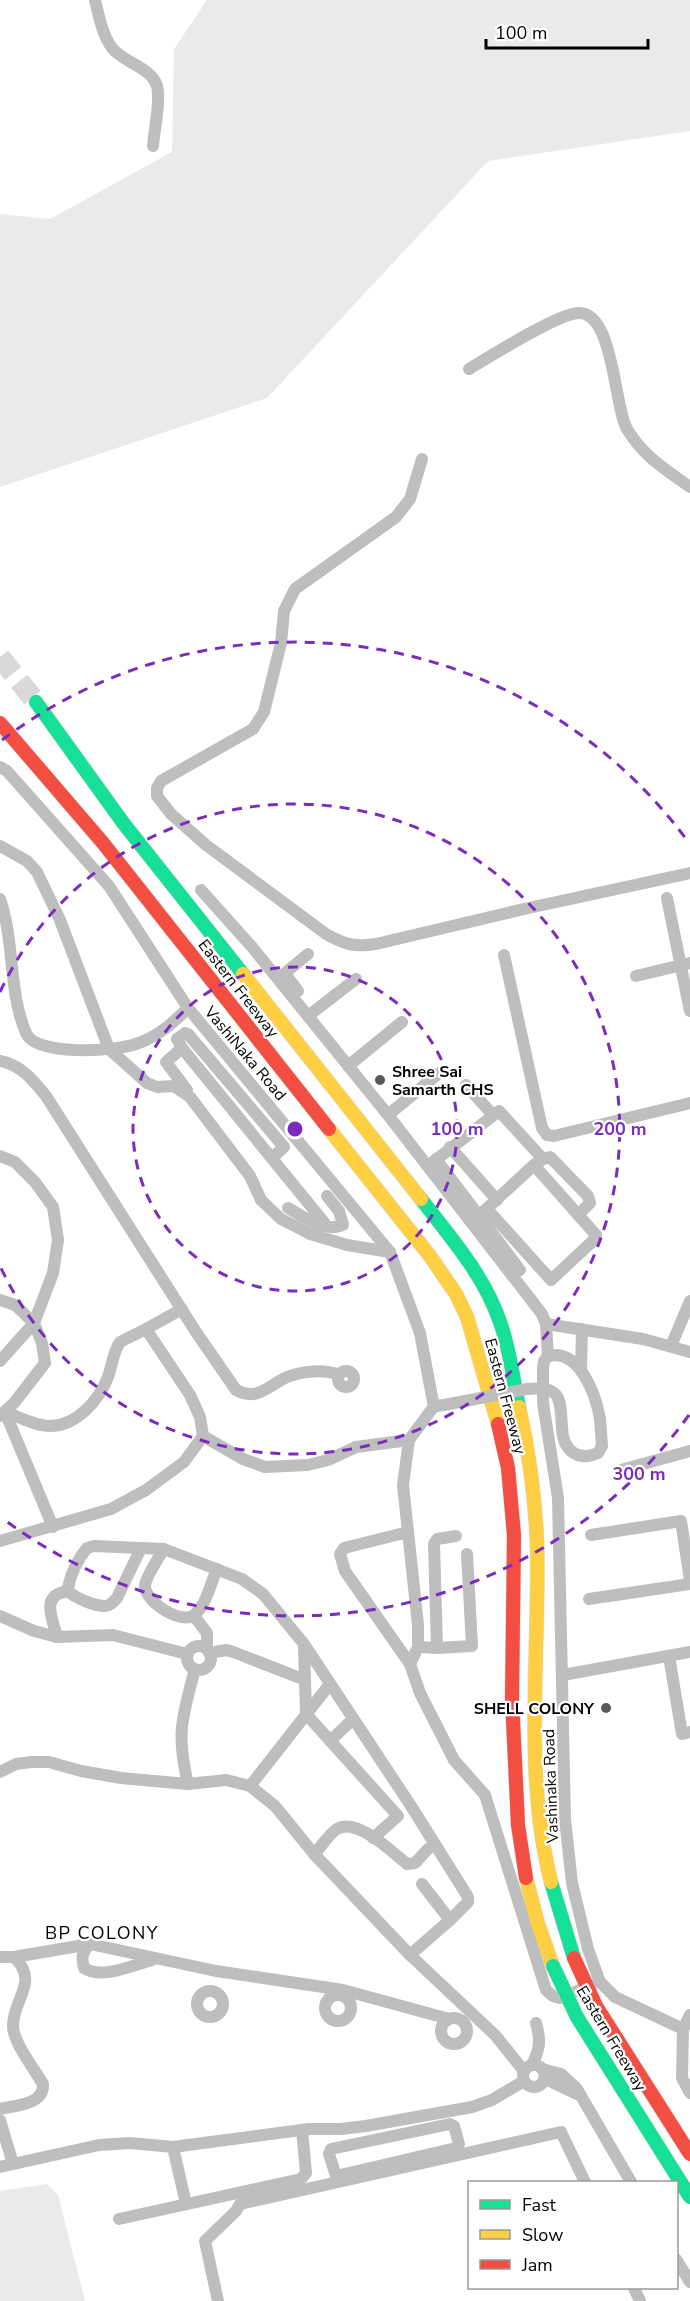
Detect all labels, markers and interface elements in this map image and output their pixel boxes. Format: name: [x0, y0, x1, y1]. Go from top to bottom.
scale bar: [486, 12, 648, 50]
text: 100 m: [495, 21, 547, 45]
street label: Eastern Freeway: [193, 935, 284, 1043]
street label: VashiNaka Road: [199, 1001, 291, 1106]
place label: Shree Sai Samarth CHS: [392, 1061, 494, 1101]
marker: Shree Sai Samarth CHS: [373, 1073, 387, 1087]
text: 100 m: [430, 1117, 484, 1141]
text: 200 m: [593, 1117, 647, 1141]
centre of rings: [285, 1119, 305, 1139]
street label: Eastern Freeway: [479, 1336, 531, 1457]
text: 300 m: [612, 1462, 666, 1486]
place label: SHELL COLONY: [474, 1698, 595, 1720]
marker: SHELL COLONY: [599, 1701, 613, 1715]
street label: Vashinaka Road: [538, 1728, 564, 1845]
district label: BP COLONY: [45, 1921, 159, 1945]
street label: Eastern Freeway: [571, 1982, 652, 2096]
legend: [468, 2181, 678, 2289]
text: Fast: [522, 2193, 557, 2217]
text: Slow: [522, 2223, 563, 2247]
text: Jam: [521, 2253, 553, 2277]

